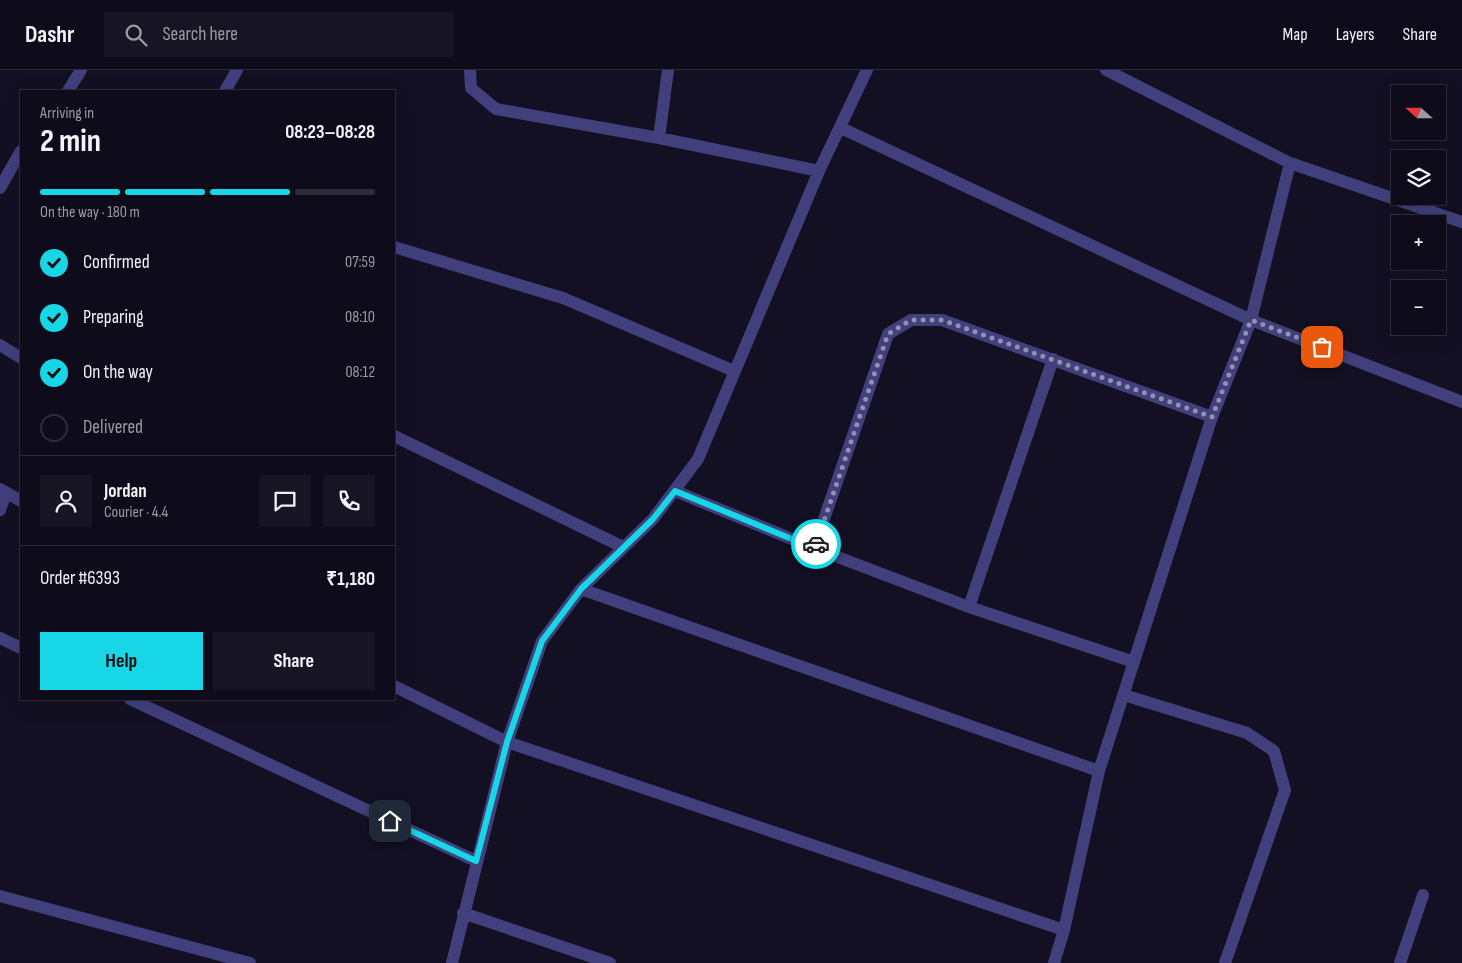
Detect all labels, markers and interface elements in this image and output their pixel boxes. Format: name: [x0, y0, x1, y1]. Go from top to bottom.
search box: [104, 12, 454, 57]
text: Dashr: [25, 20, 74, 49]
icon: search: [122, 21, 150, 49]
text: Search here: [162, 23, 238, 46]
text: Map: [1283, 24, 1308, 45]
text: Layers: [1336, 24, 1375, 45]
text: Share: [1403, 24, 1437, 45]
north arrow: [1391, 85, 1446, 140]
map controls: [1391, 85, 1446, 335]
text: Arriving in: [40, 104, 94, 123]
text: 08:23–08:28: [285, 121, 375, 144]
text: 2 min: [40, 122, 101, 161]
button: layers: [1391, 150, 1446, 205]
text: On the way · 180 m: [40, 203, 140, 222]
button: +: [1391, 215, 1446, 270]
icon: check: [40, 249, 68, 277]
text: Confirmed: [83, 251, 150, 274]
text: 07:59: [345, 253, 375, 272]
button: −: [1391, 280, 1446, 335]
icon: check: [40, 304, 68, 332]
text: Preparing: [83, 306, 144, 329]
text: 08:10: [345, 308, 375, 327]
pin: [1301, 326, 1343, 368]
icon: bag: [1308, 333, 1336, 361]
icon: check: [40, 359, 68, 387]
text: On the way: [83, 361, 153, 384]
text: 08:12: [345, 363, 375, 382]
text: Delivered: [83, 416, 143, 439]
button: person: [40, 475, 92, 527]
button: chat: [259, 475, 311, 527]
button: phone: [323, 475, 375, 527]
text: Jordan: [104, 480, 147, 503]
text: Courier · 4.4: [104, 503, 168, 522]
courier: [791, 519, 841, 569]
icon: car: [802, 530, 830, 558]
text: Order #6393: [40, 567, 120, 590]
text: ₹1,180: [326, 568, 375, 591]
button: Help: [40, 632, 203, 690]
button: Share: [213, 632, 375, 690]
pin: [369, 800, 411, 842]
icon: home: [376, 807, 404, 835]

